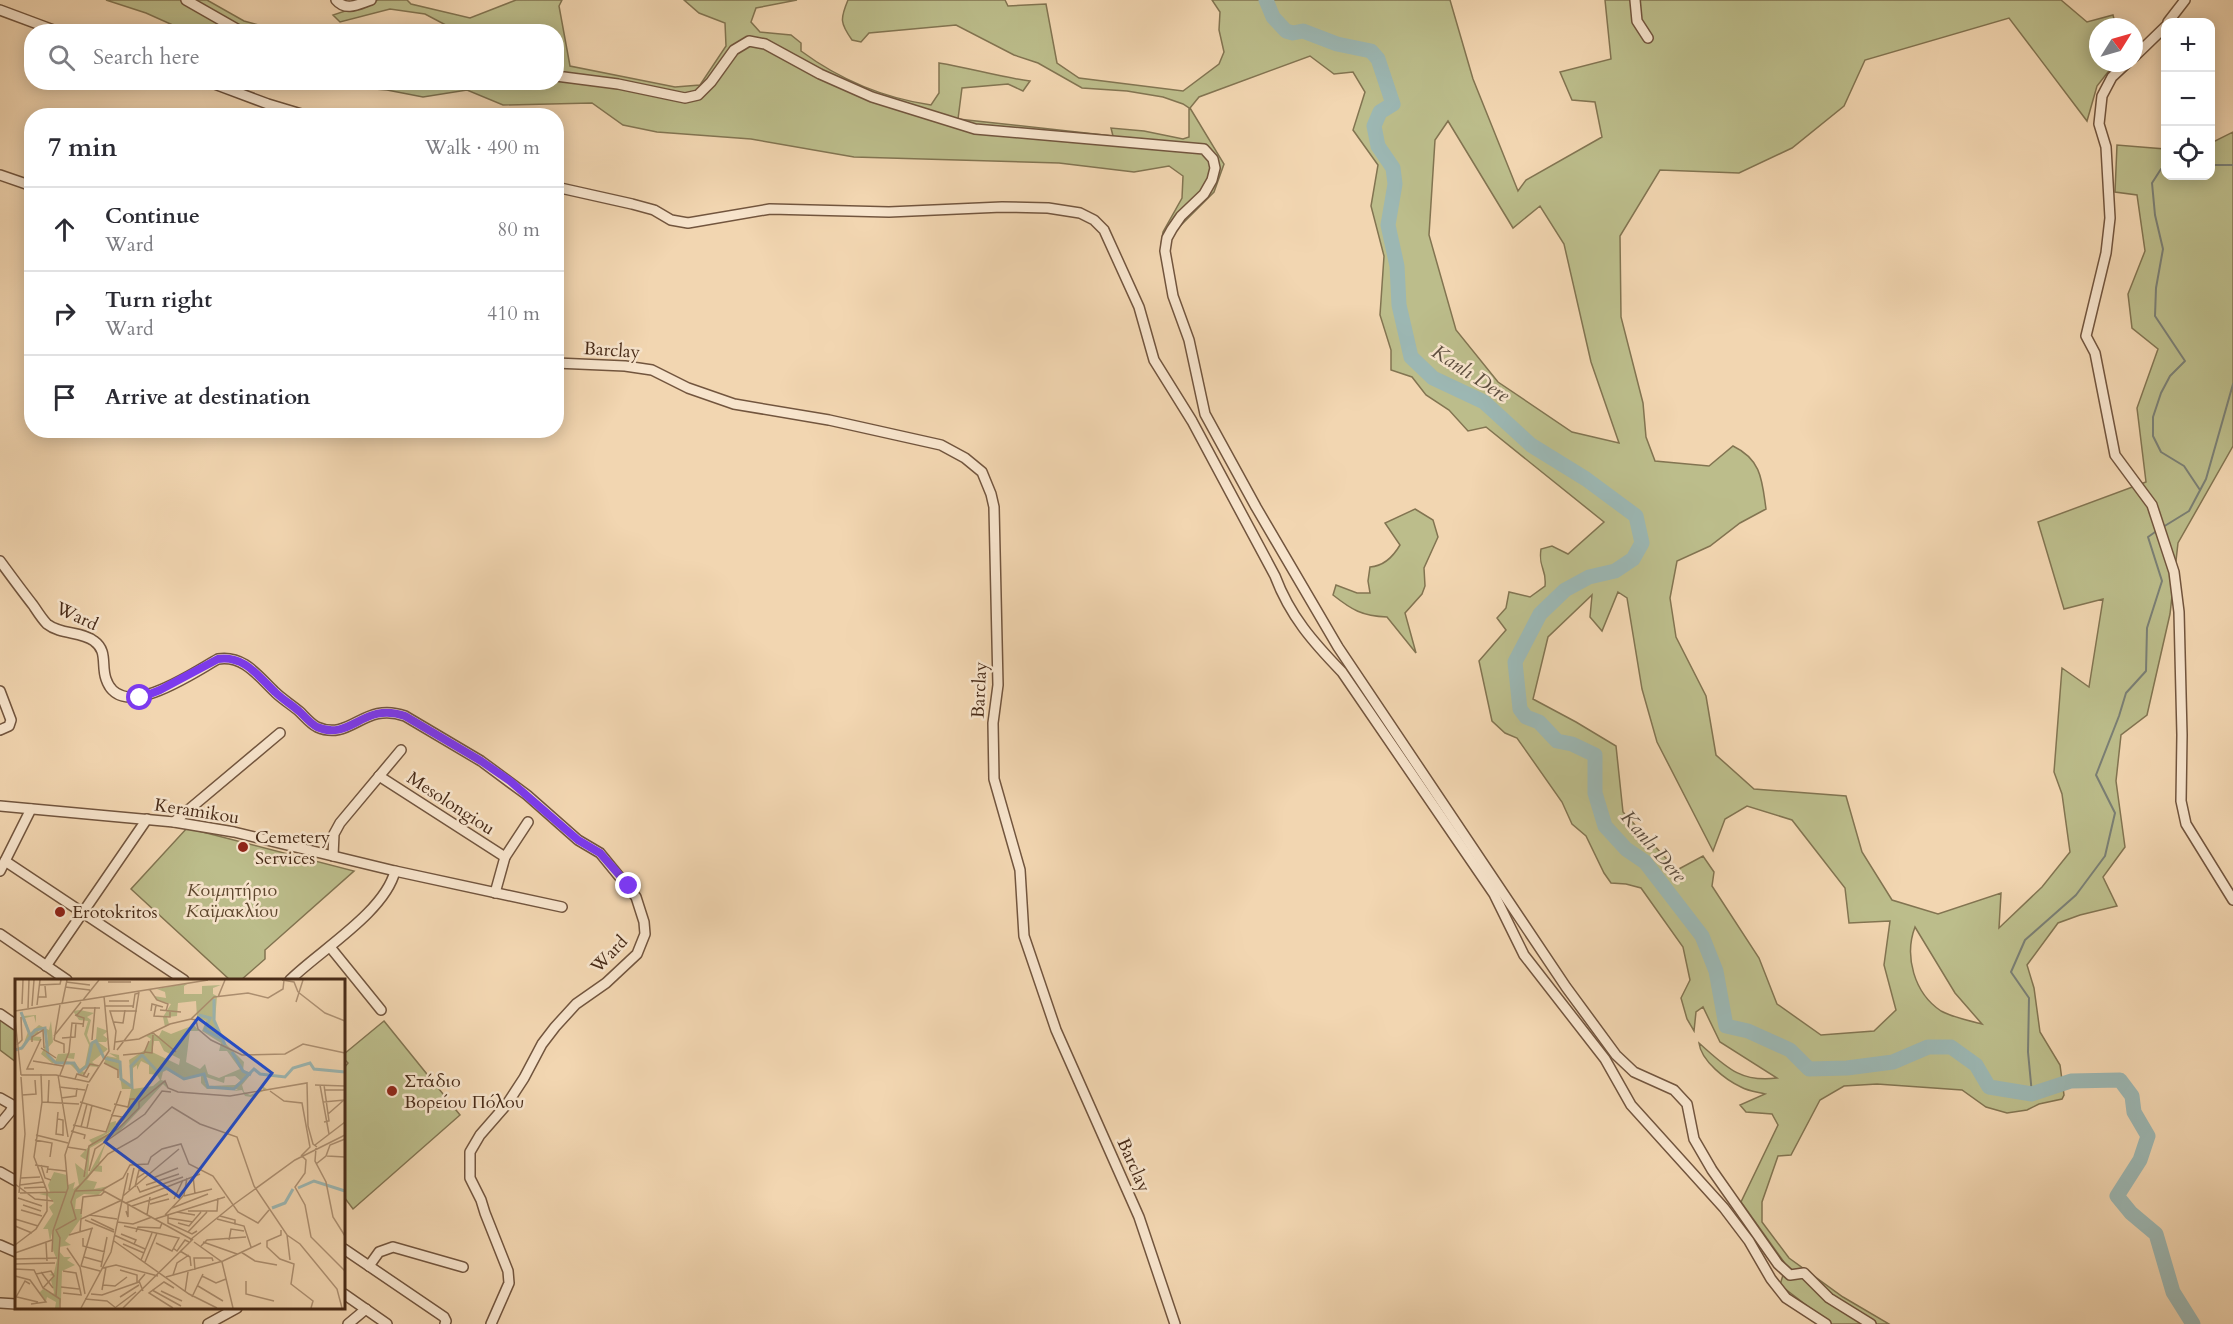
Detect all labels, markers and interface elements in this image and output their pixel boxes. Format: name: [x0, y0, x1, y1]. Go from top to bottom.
north arrow: [2089, 18, 2143, 72]
map controls: [2161, 18, 2215, 180]
button: +: [2161, 18, 2215, 72]
search box: [24, 24, 564, 90]
icon: search: [45, 41, 78, 74]
text: Search here: [93, 42, 200, 72]
button: −: [2161, 72, 2215, 126]
button: locate: [2161, 126, 2215, 180]
text: 7 min: [48, 130, 117, 165]
text: Walk · 490 m: [425, 134, 540, 161]
text: Continue: [105, 201, 200, 231]
icon: ahead: [48, 213, 81, 246]
text: 80 m: [497, 216, 540, 243]
text: Ward: [105, 231, 154, 258]
text: Turn right: [105, 285, 212, 315]
icon: right: [48, 297, 81, 330]
text: 410 m: [487, 300, 540, 327]
text: Ward: [105, 315, 154, 342]
street label: Barclay: [583, 336, 642, 365]
water label: Kanlı Dere: [1427, 338, 1515, 409]
icon: arrive: [48, 381, 81, 414]
text: Arrive at destination: [105, 382, 310, 412]
street label: Ward: [51, 595, 102, 637]
street label: Barclay: [966, 661, 993, 719]
route start: [126, 684, 152, 710]
street label: Mesolongiou: [402, 766, 500, 841]
street label: Keramikou: [153, 792, 241, 831]
water label: Kanlı Dere: [1615, 804, 1693, 889]
place label: Cemetery Services: [255, 825, 331, 871]
marker: Cemetery Services: [236, 840, 250, 854]
route end: [615, 872, 641, 898]
park label: Κοιμητήριο Καϊμακλίου: [186, 878, 278, 924]
place label: Erotokritos: [72, 900, 158, 925]
marker: Erotokritos: [53, 905, 67, 919]
street label: Ward: [584, 930, 634, 980]
inset map: [15, 979, 345, 1309]
place label: Στάδιο Βορείου Πόλου: [404, 1069, 524, 1115]
marker: Στάδιο Βορείου Πόλου: [385, 1084, 399, 1098]
street label: Barclay: [1111, 1134, 1157, 1197]

